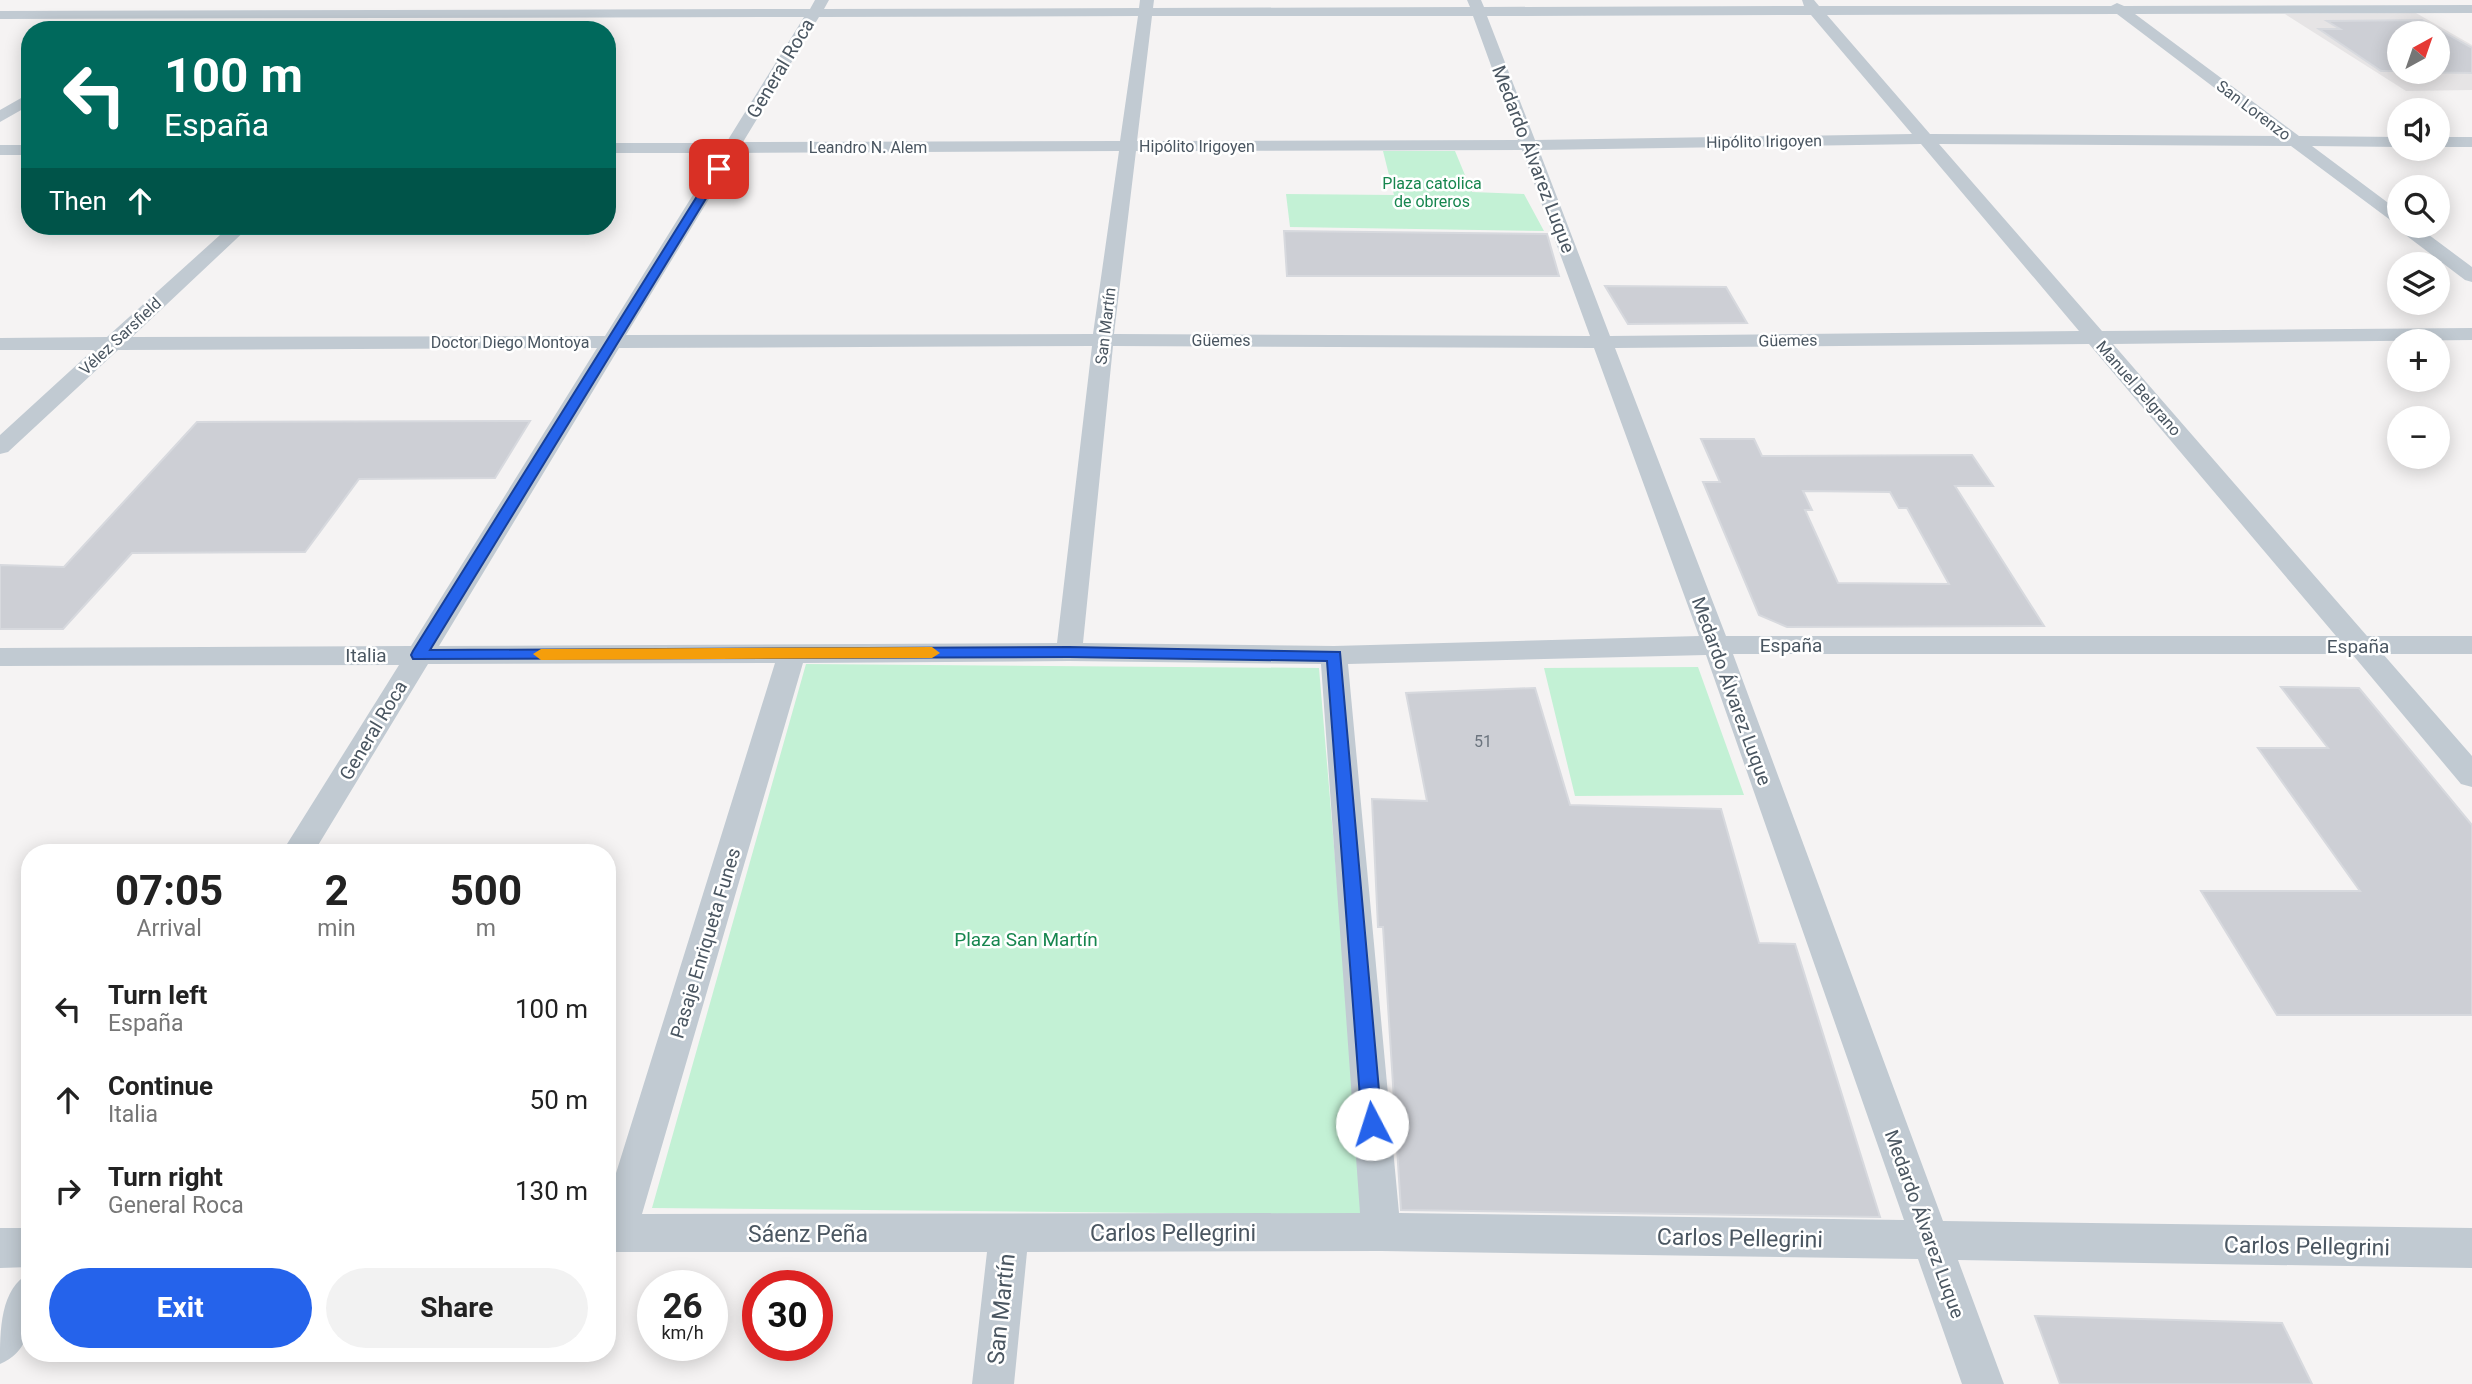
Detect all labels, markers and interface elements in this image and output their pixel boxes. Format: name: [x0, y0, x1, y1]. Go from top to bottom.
street label: General Roca: [742, 14, 819, 122]
north arrow: [2387, 21, 2450, 84]
map controls: [2387, 21, 2450, 469]
text: 100 m: [164, 47, 303, 104]
icon: left: [49, 49, 140, 140]
street label: Medardo Álvarez Luque: [1487, 62, 1580, 256]
street label: San Lorenzo: [2213, 76, 2295, 145]
button: sound: [2387, 98, 2450, 161]
text: España: [164, 106, 269, 144]
street label: Hipólito Irigoyen: [1706, 131, 1822, 152]
street label: Hipólito Irigoyen: [1139, 137, 1255, 156]
street label: Leandro N. Alem: [809, 138, 927, 157]
pin: [689, 139, 749, 199]
icon: arrive: [700, 150, 738, 188]
park label: Plaza catolica de obreros: [1382, 174, 1482, 211]
button: search: [2387, 175, 2450, 238]
icon: ahead: [121, 182, 159, 220]
text: Then: [49, 186, 107, 216]
button: layers: [2387, 252, 2450, 315]
street label: San Martín: [1091, 286, 1120, 366]
street label: Vélez Sarsfield: [76, 294, 165, 379]
button: +: [2387, 329, 2450, 392]
street label: Güemes: [1758, 330, 1818, 351]
street label: Güemes: [1192, 331, 1250, 350]
street label: Doctor Diego Montoya: [431, 333, 589, 352]
street label: Manuel Belgrano: [2092, 337, 2185, 440]
button: −: [2387, 406, 2450, 469]
street label: Medardo Álvarez Luque: [1687, 594, 1776, 789]
street label: España: [1760, 634, 1822, 657]
street label: España: [2327, 635, 2389, 658]
street label: Italia: [345, 644, 387, 667]
street label: General Roca: [335, 676, 412, 784]
house number: 51: [1474, 732, 1492, 751]
street label: Pasaje Enriqueta Funes: [666, 845, 745, 1041]
text: 07:05: [115, 866, 223, 915]
text: 2: [324, 866, 349, 915]
text: 500: [450, 866, 522, 915]
text: Arrival: [136, 915, 202, 942]
text: min: [317, 915, 356, 942]
text: m: [476, 915, 496, 942]
park label: Plaza San Martín: [954, 928, 1098, 951]
text: Turn left: [108, 980, 207, 1010]
icon: left: [49, 990, 87, 1028]
text: 100 m: [515, 994, 588, 1024]
text: España: [108, 1010, 184, 1037]
text: Continue: [108, 1071, 213, 1101]
icon: ahead: [49, 1081, 87, 1119]
text: 50 m: [530, 1085, 588, 1115]
position arrow: [1335, 1087, 1409, 1161]
text: Italia: [108, 1101, 158, 1128]
street label: Medardo Álvarez Luque: [1880, 1127, 1969, 1322]
text: Turn right: [108, 1162, 223, 1192]
icon: right: [49, 1172, 87, 1210]
text: 130 m: [515, 1176, 588, 1206]
text: General Roca: [108, 1192, 244, 1219]
street label: Carlos Pellegrini: [1090, 1220, 1256, 1247]
street label: Sáenz Peña: [748, 1221, 868, 1248]
street label: Carlos Pellegrini: [1657, 1224, 1823, 1253]
street label: Carlos Pellegrini: [2224, 1232, 2390, 1261]
street label: San Martín: [982, 1252, 1021, 1366]
button: Exit: [49, 1268, 312, 1348]
button: Share: [326, 1268, 588, 1348]
speed limit sign: 30: [742, 1270, 833, 1361]
text: 26: [662, 1286, 703, 1327]
text: km/h: [661, 1322, 704, 1343]

